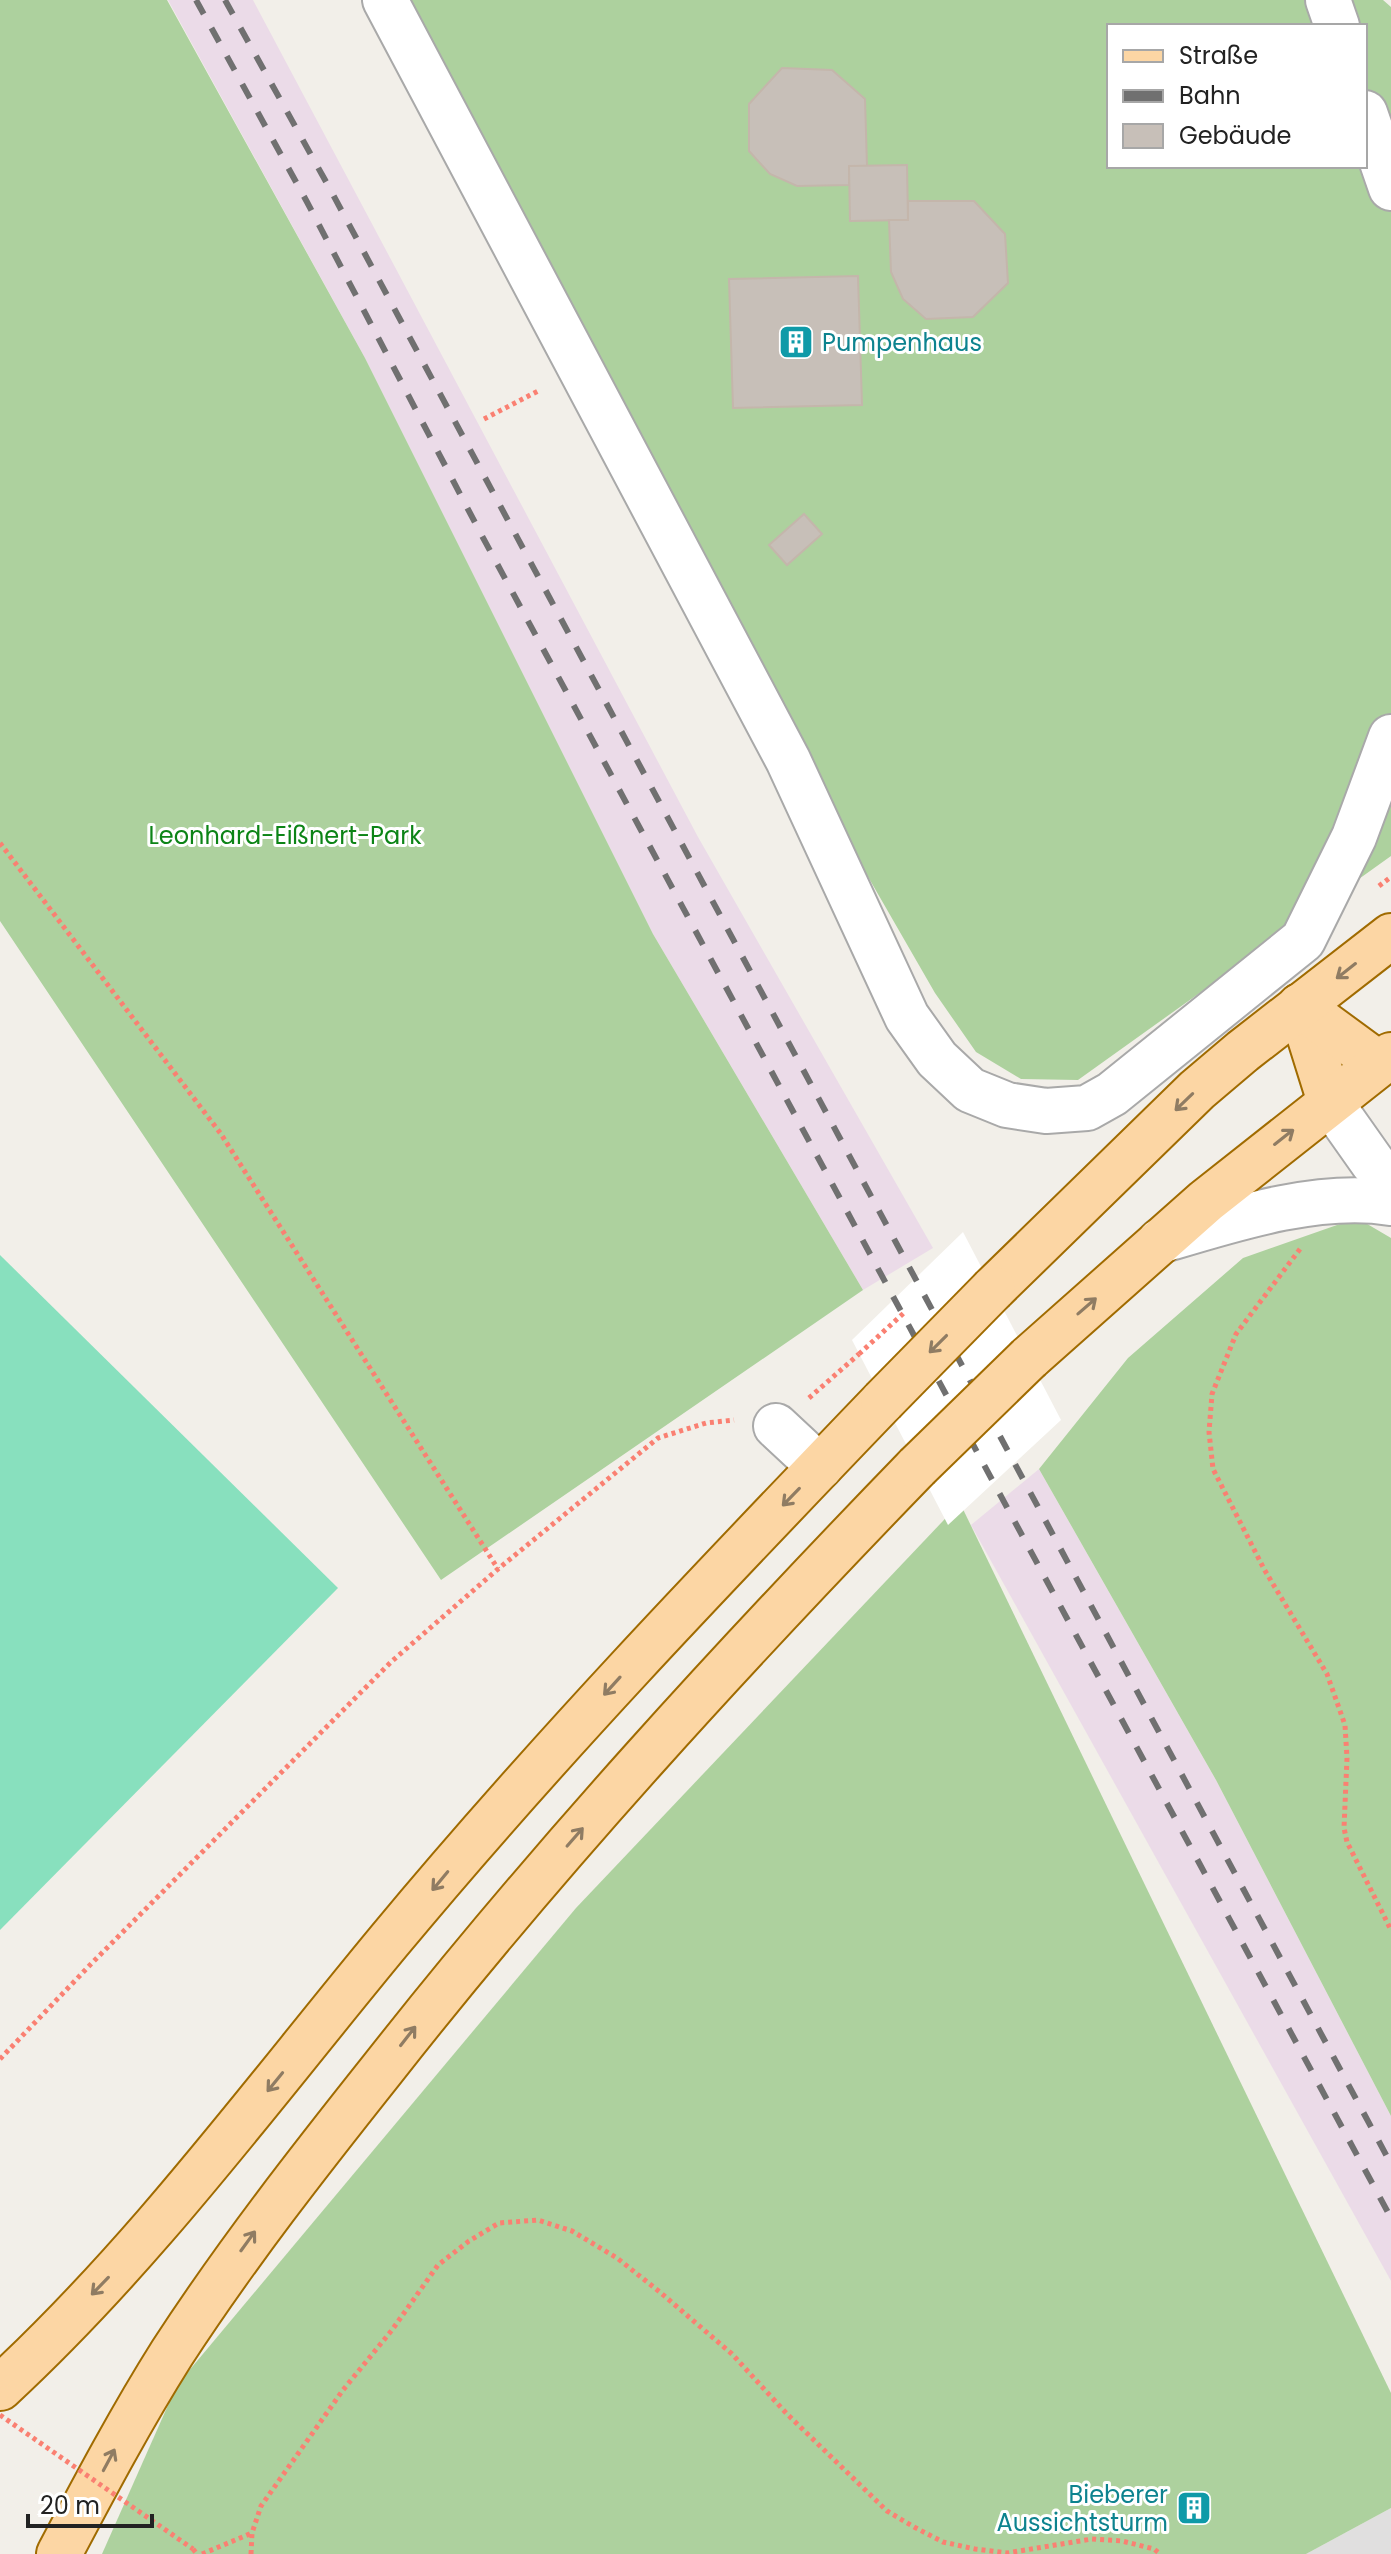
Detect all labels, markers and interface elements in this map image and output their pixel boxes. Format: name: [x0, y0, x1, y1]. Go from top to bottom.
legend: [1107, 24, 1367, 168]
text: Straße: [1179, 39, 1258, 72]
text: Bahn: [1179, 79, 1241, 112]
text: Gebäude: [1179, 119, 1291, 152]
building icon: Pumpenhaus: [777, 323, 815, 361]
place label: Pumpenhaus: [822, 326, 982, 359]
park label: Leonhard-Eißnert-Park: [148, 819, 422, 852]
one-way arrow: [1336, 962, 1357, 979]
one-way arrow: [1175, 1093, 1195, 1111]
one-way arrow: [1273, 1128, 1294, 1146]
one-way arrow: [1077, 1297, 1097, 1315]
one-way arrow: [929, 1334, 948, 1354]
one-way arrow: [782, 1487, 800, 1507]
one-way arrow: [603, 1676, 621, 1696]
one-way arrow: [566, 1827, 584, 1847]
one-way arrow: [431, 1871, 449, 1891]
one-way arrow: [399, 2026, 417, 2047]
one-way arrow: [266, 2071, 284, 2092]
one-way arrow: [240, 2230, 256, 2252]
one-way arrow: [90, 2276, 109, 2296]
one-way arrow: [102, 2449, 117, 2473]
scale bar: [28, 2478, 152, 2528]
place label: Bieberer Aussichtsturm: [997, 2478, 1168, 2539]
text: 20 m: [40, 2489, 100, 2522]
building icon: Bieberer Aussichtsturm: [1175, 2489, 1213, 2527]

